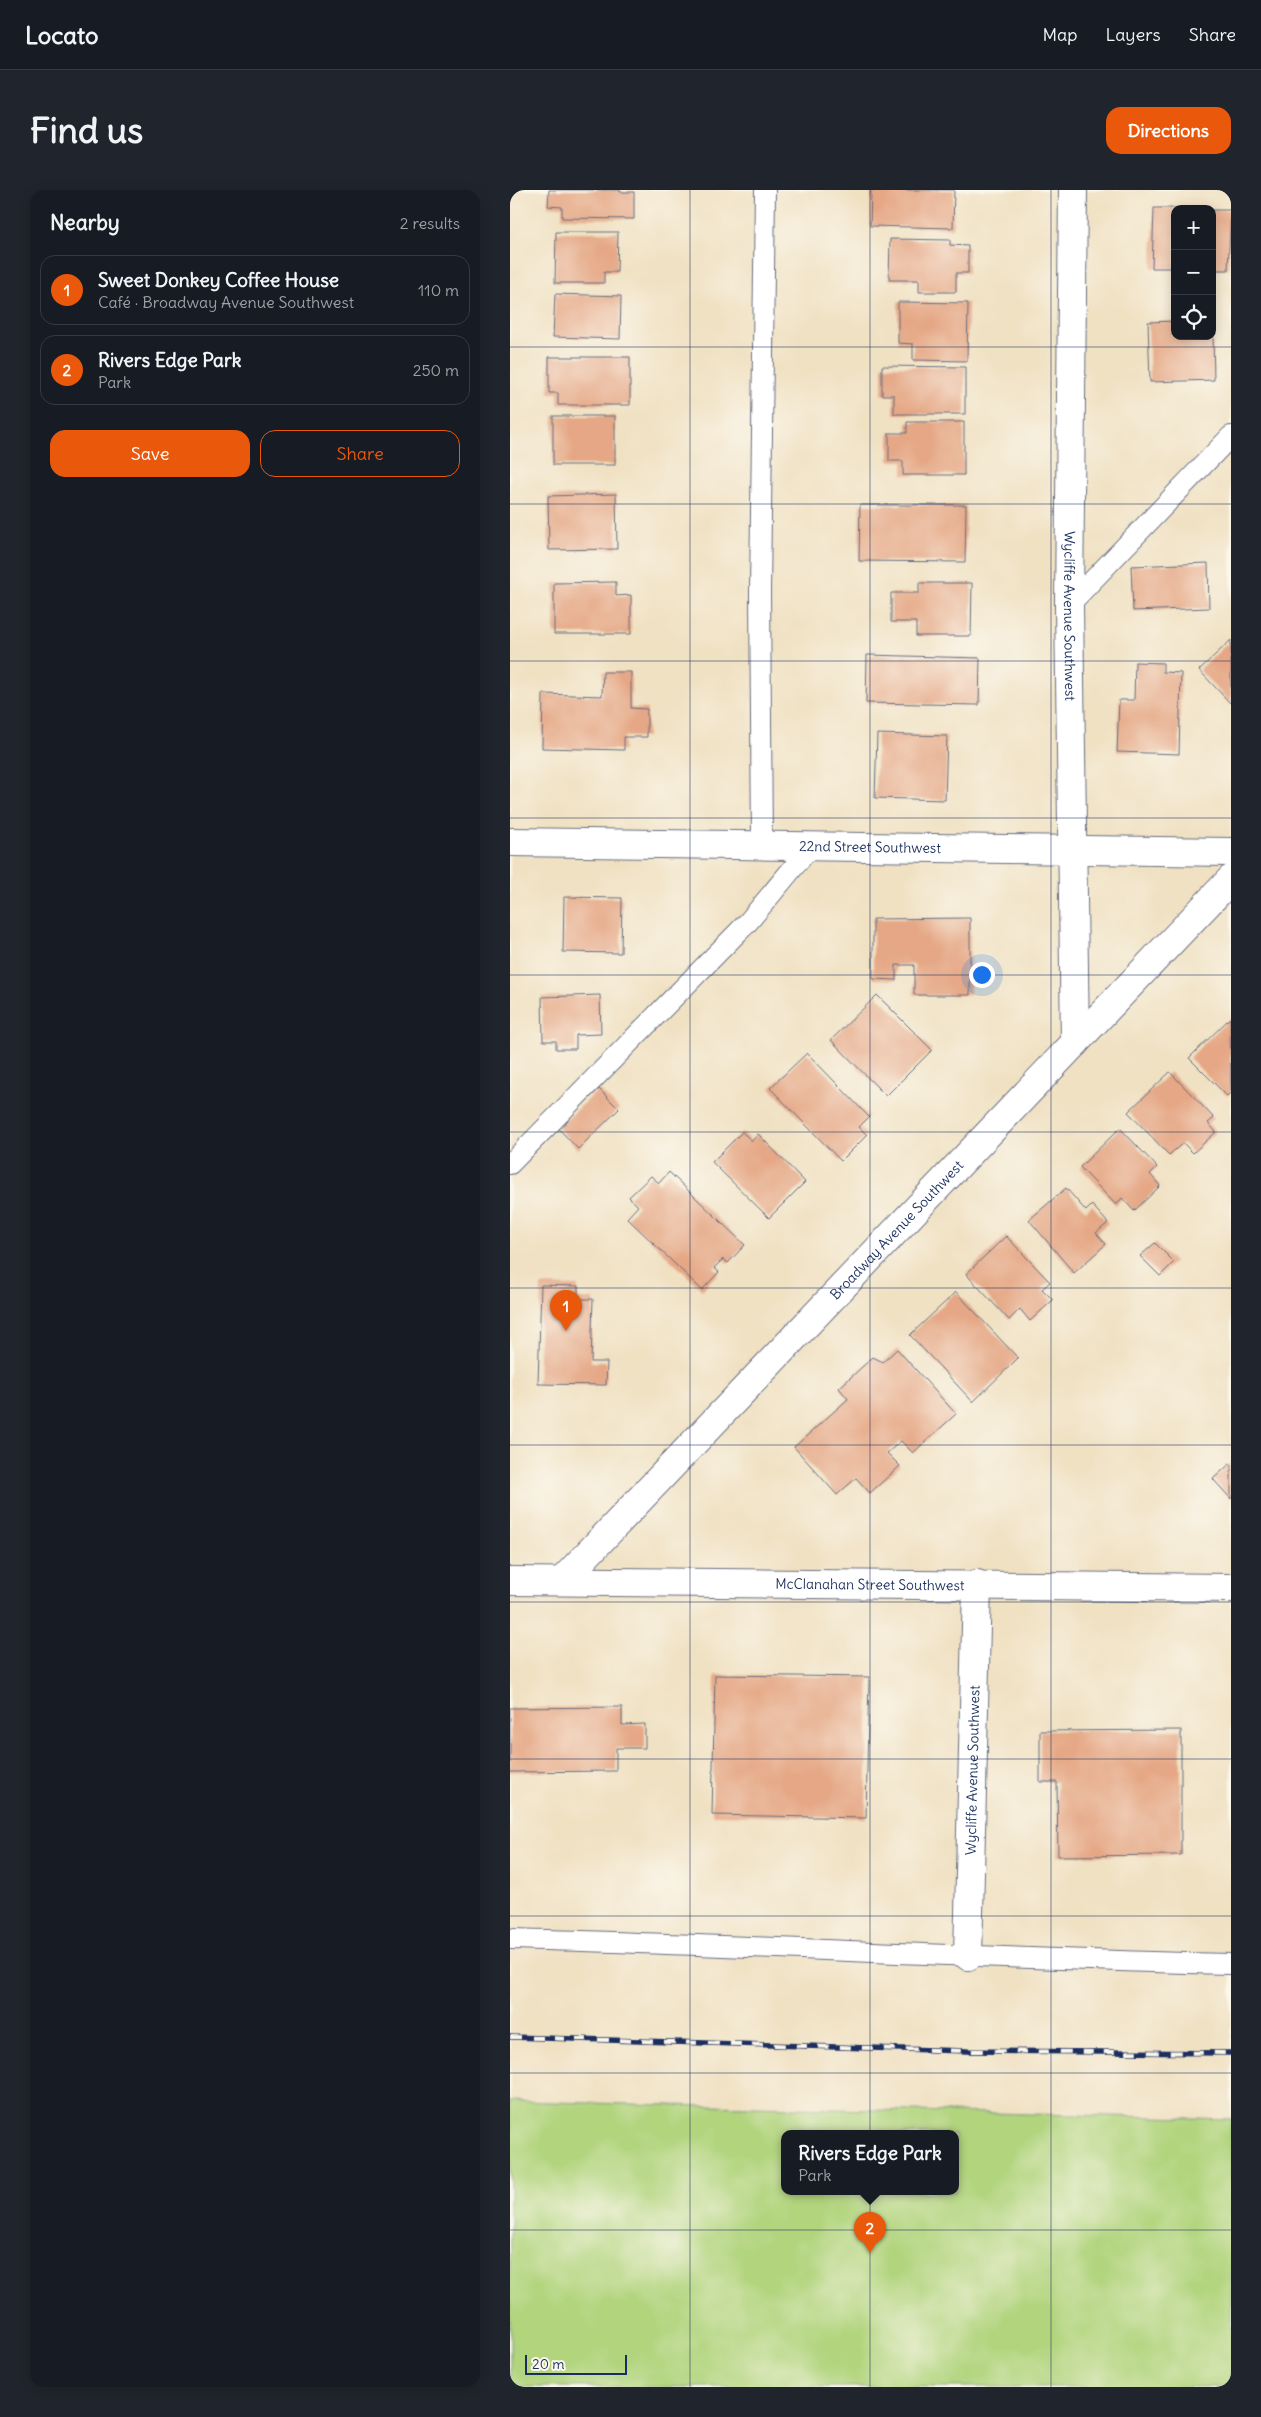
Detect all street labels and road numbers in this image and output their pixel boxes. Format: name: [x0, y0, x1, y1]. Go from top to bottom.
street label: Wycliffe Avenue Southwest: [1060, 531, 1079, 701]
street label: 22nd Street Southwest: [799, 837, 941, 857]
street label: Broadway Avenue Southwest: [826, 1156, 967, 1303]
street label: McClanahan Street Southwest: [775, 1575, 965, 1594]
street label: Wycliffe Avenue Southwest: [961, 1685, 984, 1855]

